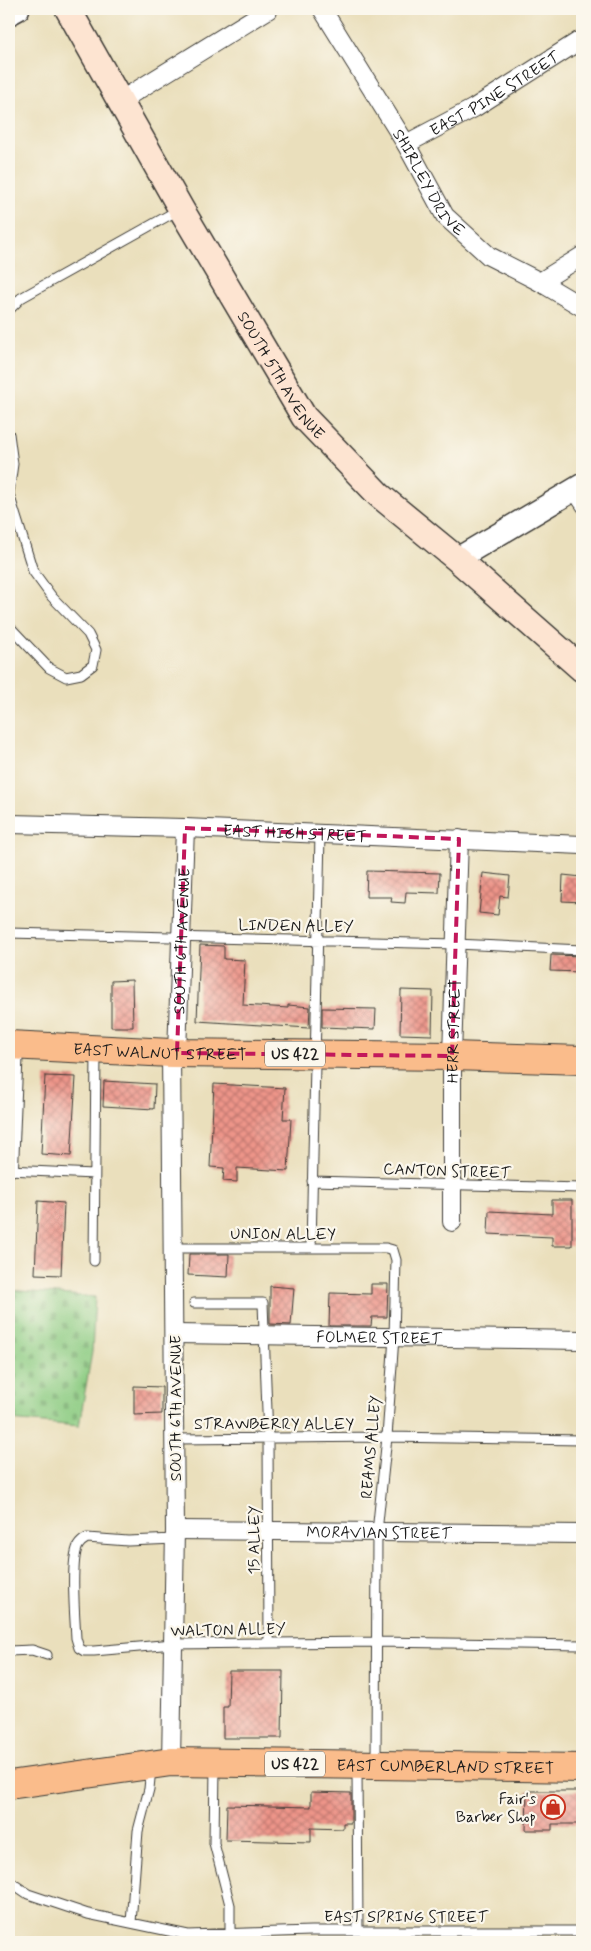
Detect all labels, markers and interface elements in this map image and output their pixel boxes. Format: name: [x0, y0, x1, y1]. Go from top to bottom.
street label: EAST PINE STREET: [426, 46, 565, 142]
street label: SHIRLEY DRIVE: [387, 125, 469, 241]
street label: SOUTH 5TH AVENUE: [232, 308, 329, 444]
street label: EAST HIGH STREET: [222, 821, 367, 848]
street label: SOUTH 6TH AVENUE: [169, 868, 196, 1015]
street label: LINDEN ALLEY: [238, 915, 354, 938]
street label: HERR STREET: [443, 978, 466, 1083]
street label: EAST WALNUT STREET: [73, 1039, 247, 1066]
road number: US 422: [265, 1042, 325, 1066]
street label: CANTON STREET: [383, 1159, 512, 1184]
street label: UNION ALLEY: [230, 1224, 336, 1245]
street label: FOLMER STREET: [316, 1327, 443, 1350]
street label: SOUTH 6TH AVENUE: [166, 1335, 187, 1481]
street label: REAMS ALLEY: [357, 1394, 386, 1500]
street label: STRAWBERRY ALLEY: [194, 1414, 354, 1435]
street label: 15 ALLEY: [244, 1505, 265, 1574]
street label: MORAVIAN STREET: [306, 1522, 453, 1545]
street label: WALTON ALLEY: [170, 1619, 286, 1642]
road number: US 422: [265, 1752, 325, 1776]
street label: EAST CUMBERLAND STREET: [336, 1755, 554, 1780]
place label: Fair's Barber Shop: [456, 1789, 536, 1828]
shop icon: Fair's Barber Shop: [540, 1794, 566, 1820]
street label: EAST SPRING STREET: [324, 1907, 489, 1928]

